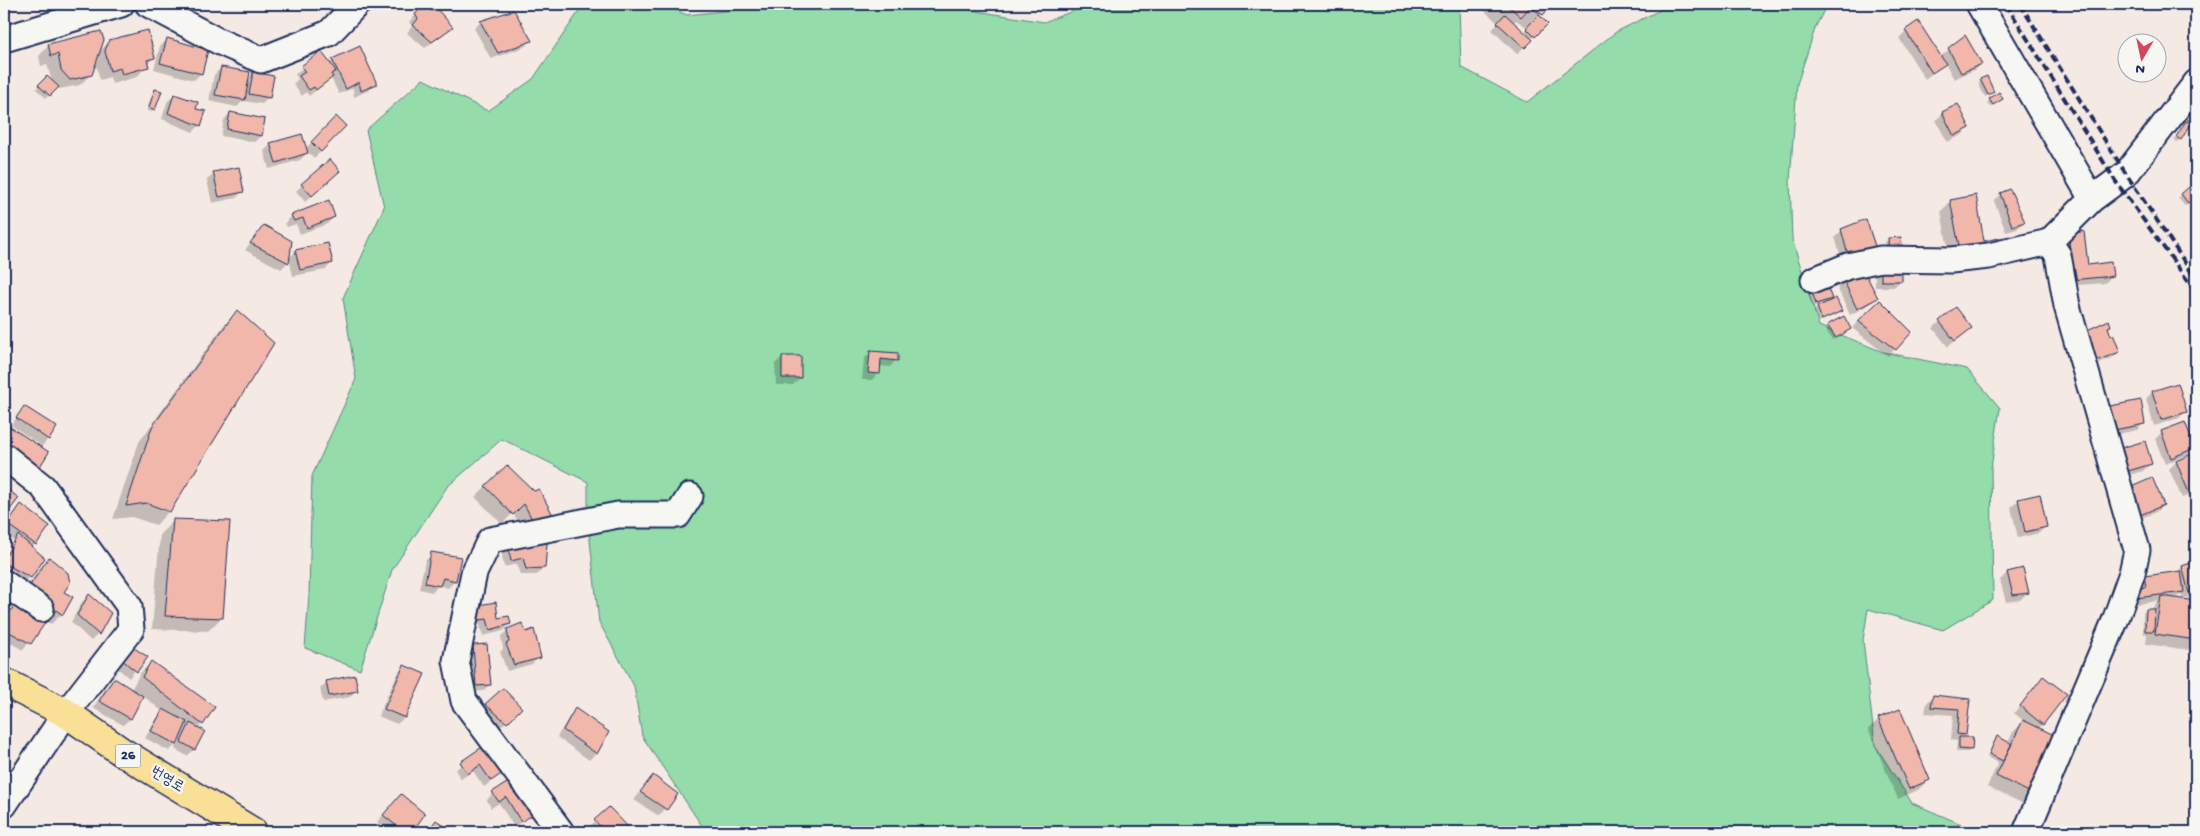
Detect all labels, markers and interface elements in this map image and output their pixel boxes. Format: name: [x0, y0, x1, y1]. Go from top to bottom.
north arrow: [2118, 32, 2168, 82]
text: N: [2135, 59, 2146, 77]
road number: 26: [116, 744, 140, 768]
street label: 번영로: [147, 763, 187, 797]

